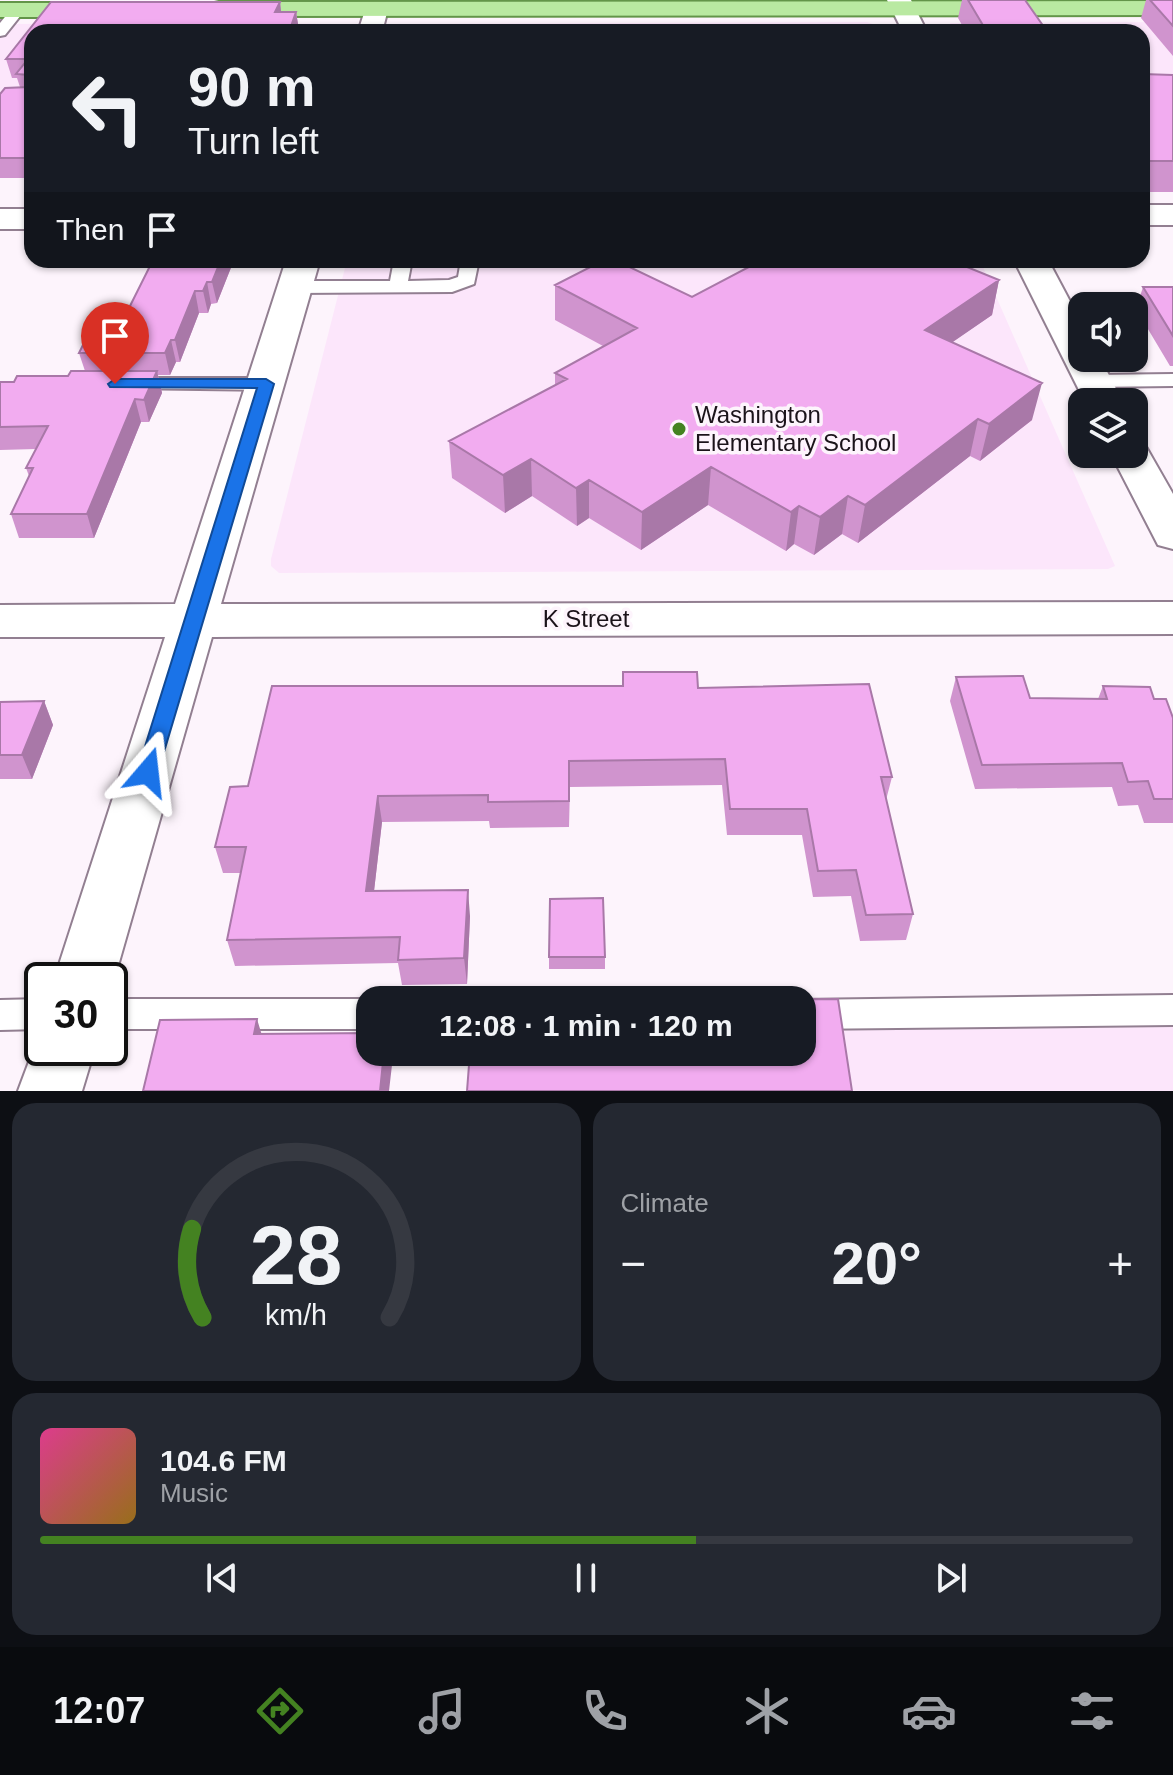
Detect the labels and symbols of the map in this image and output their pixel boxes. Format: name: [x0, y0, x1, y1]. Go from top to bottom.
pin: [81, 302, 149, 384]
place label: Washington Elementary School: [695, 401, 896, 456]
marker: Washington Elementary School: [670, 420, 688, 438]
street label: K Street: [543, 605, 630, 632]
position arrow: [106, 730, 190, 814]
speed limit sign: 30: [24, 962, 128, 1066]

